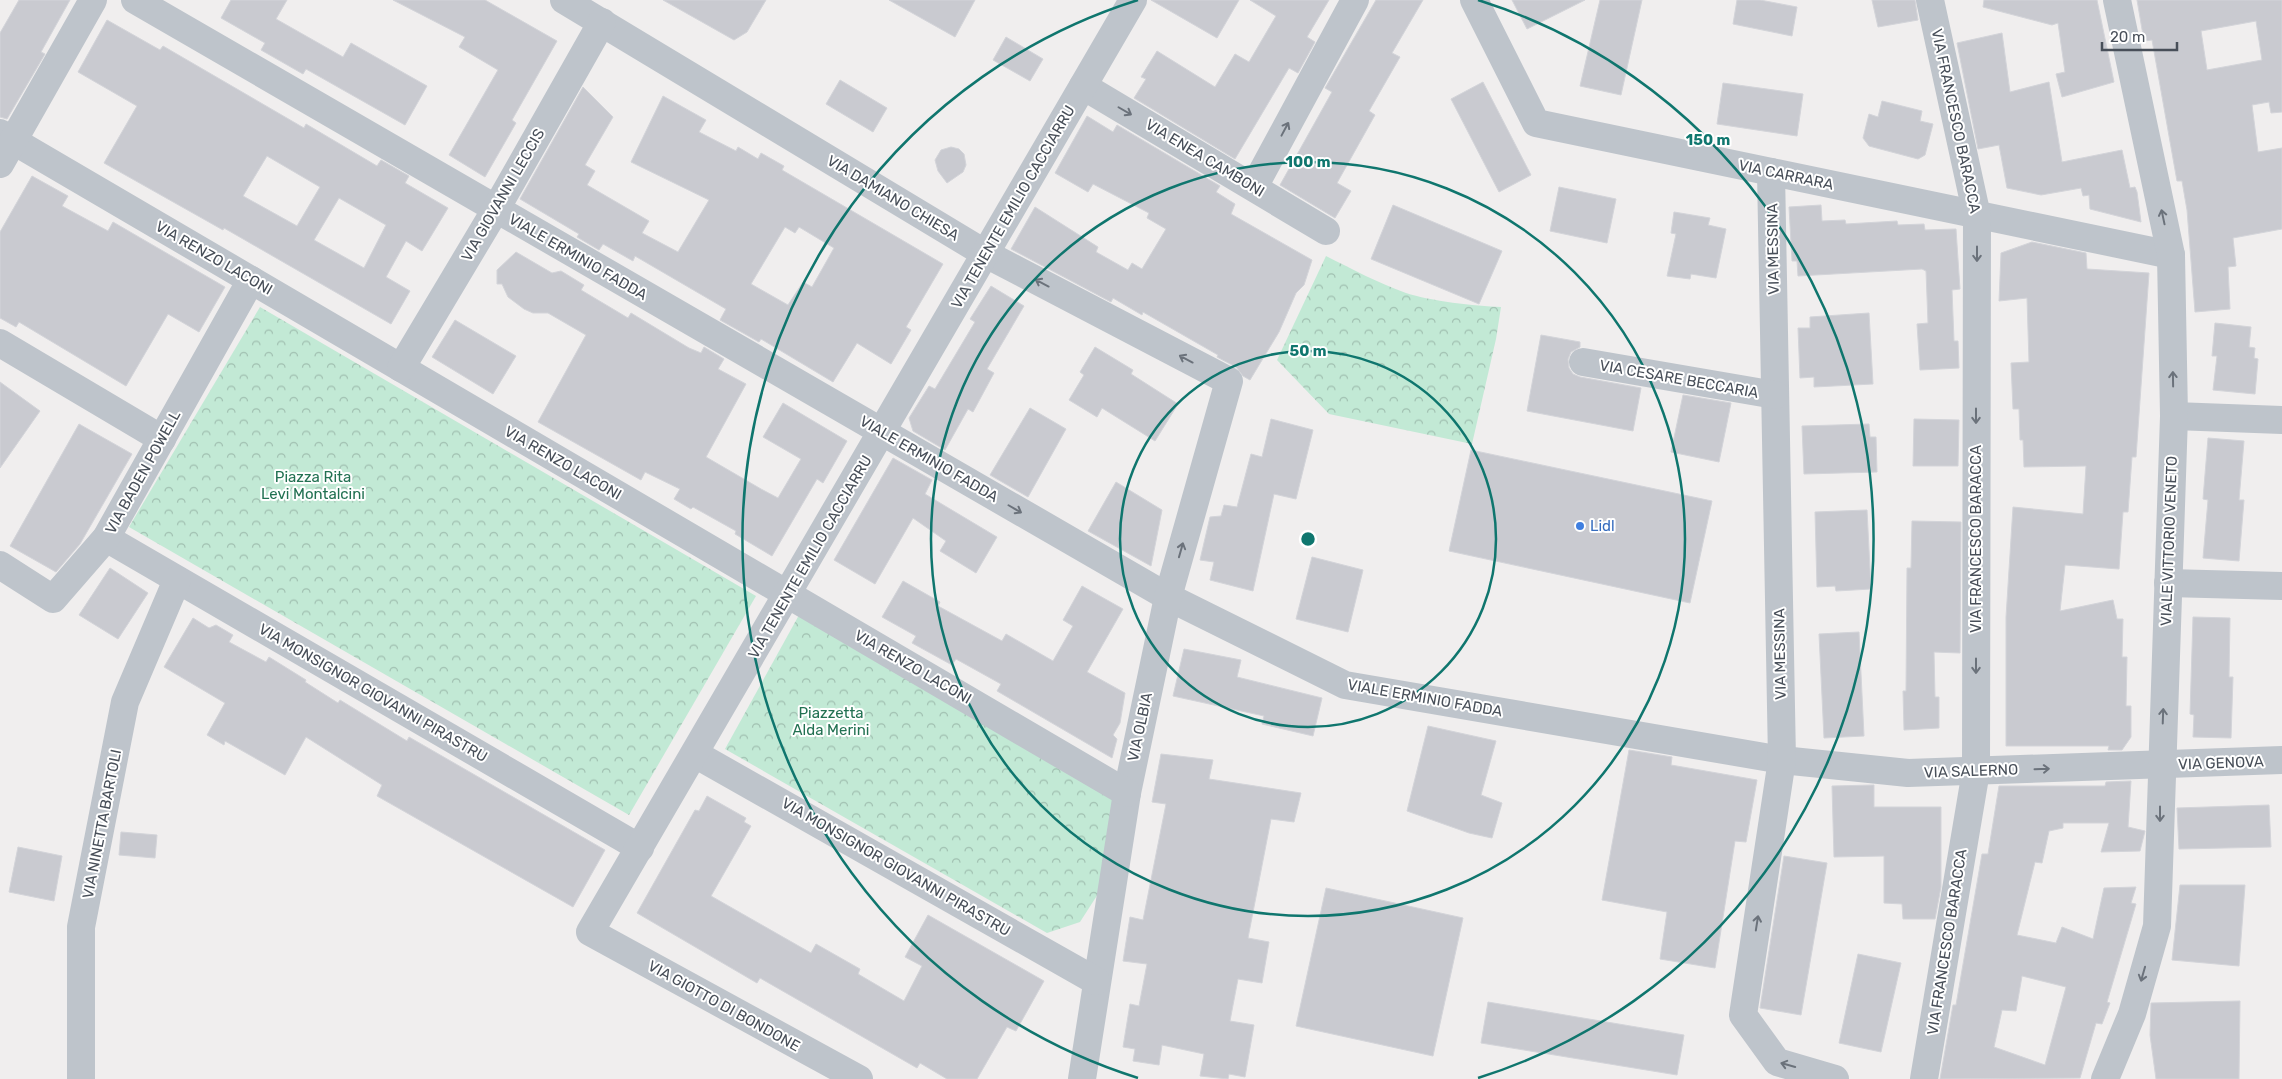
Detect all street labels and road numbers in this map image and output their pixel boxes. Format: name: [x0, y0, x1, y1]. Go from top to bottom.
street label: VIA FRANCESCO BARACCA: [1928, 27, 1984, 215]
street label: VIA TENENTE EMILIO CACCIARRU: [947, 102, 1079, 312]
street label: VIA ENEA CAMBONI: [1142, 115, 1268, 201]
street label: VIA GIOVANNI LECCIS: [458, 126, 548, 264]
street label: VIA DAMIANO CHIESA: [824, 151, 962, 245]
street label: VIA CARRARA: [1737, 156, 1835, 194]
street label: VIA MESSINA: [1763, 203, 1783, 295]
street label: VIALE ERMINIO FADDA: [505, 210, 651, 304]
street label: VIA RENZO LACONI: [152, 217, 276, 299]
street label: VIA CESARE BECCARIA: [1598, 356, 1760, 402]
street label: VIA BADEN POWELL: [102, 407, 185, 537]
street label: VIALE ERMINIO FADDA: [856, 412, 1002, 506]
street label: VIA RENZO LACONI: [501, 422, 625, 504]
street label: VIA FRANCESCO BARACCA: [1967, 445, 1985, 633]
street label: VIA TENENTE EMILIO CACCIARRU: [744, 452, 876, 662]
street label: VIALE VITTORIO VENETO: [2157, 456, 2181, 626]
street label: VIA MESSINA: [1770, 608, 1790, 700]
street label: VIA MONSIGNOR GIOVANNI PIRASTRU: [255, 620, 491, 766]
street label: VIA RENZO LACONI: [851, 626, 975, 708]
street label: VIALE ERMINIO FADDA: [1346, 675, 1504, 721]
street label: VIA OLBIA: [1124, 691, 1156, 763]
street label: VIA NINETTA BARTOLI: [79, 748, 125, 900]
street label: VIA GENOVA: [2178, 753, 2264, 773]
street label: VIA SALERNO: [1924, 760, 2018, 782]
street label: VIA MONSIGNOR GIOVANNI PIRASTRU: [778, 794, 1014, 940]
street label: VIA FRANCESCO BARACCA: [1923, 848, 1971, 1036]
street label: VIA GIOTTO DI BONDONE: [645, 957, 803, 1055]

